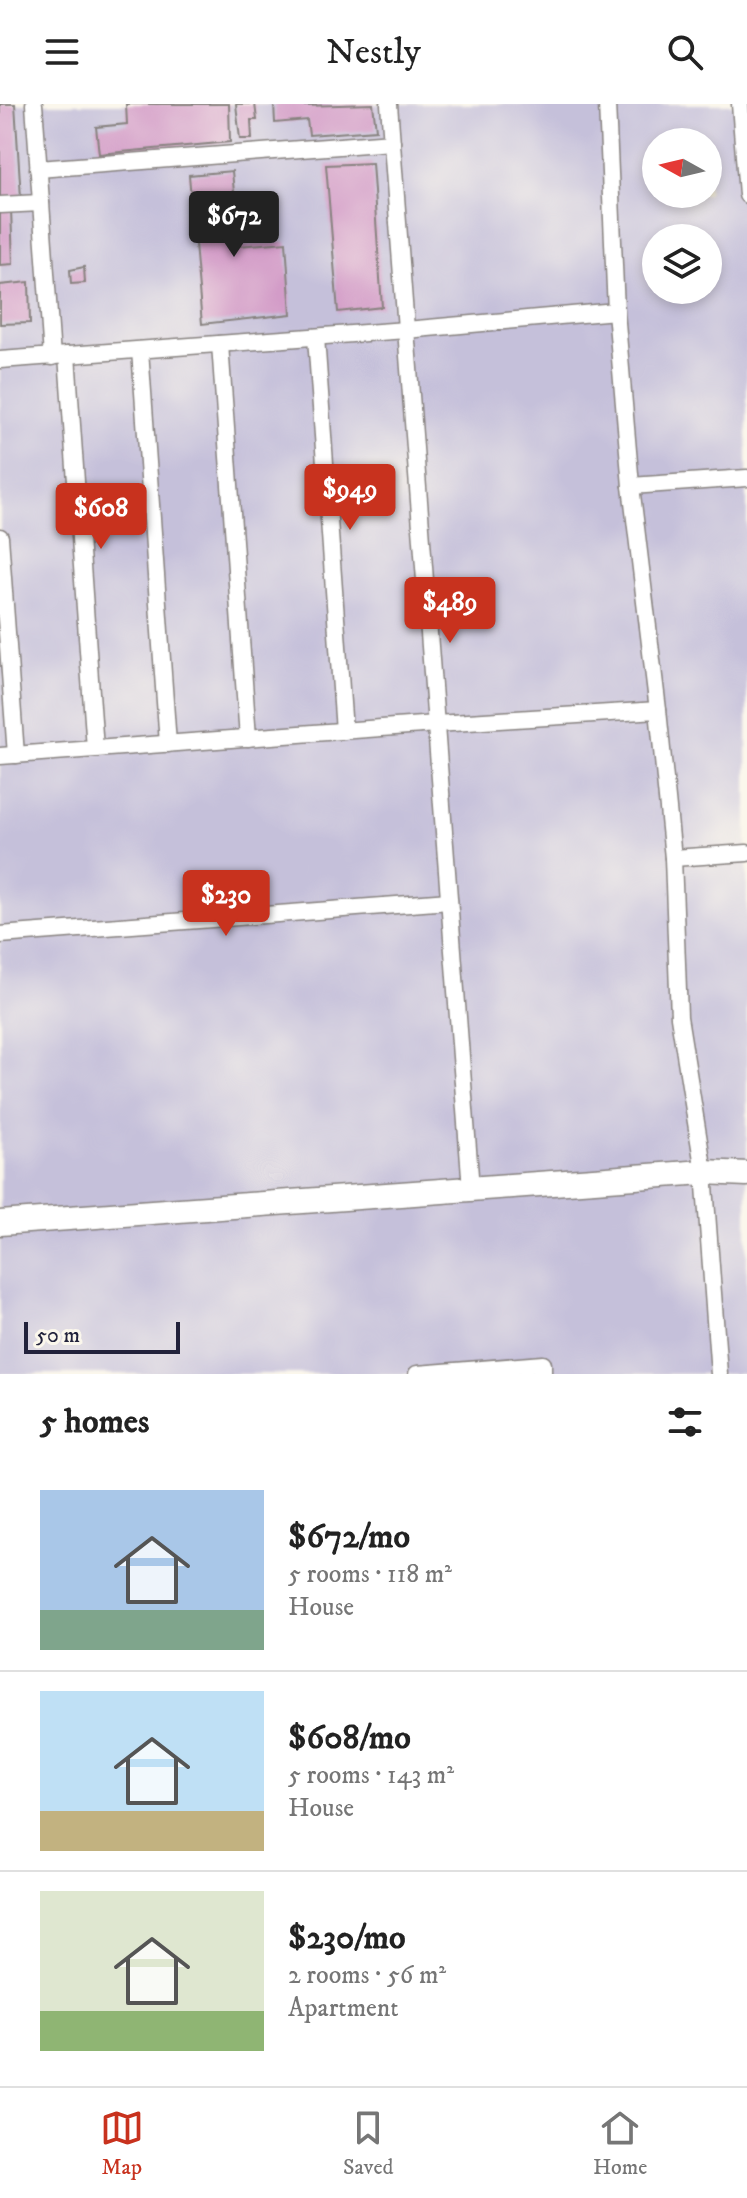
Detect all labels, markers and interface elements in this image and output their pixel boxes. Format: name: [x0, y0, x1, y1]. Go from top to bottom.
icon: menu: [40, 30, 84, 74]
text: Nestly: [326, 30, 421, 75]
icon: search: [663, 30, 707, 74]
north arrow: [642, 128, 722, 208]
map controls: [642, 128, 722, 304]
pin: $672: [187, 191, 281, 259]
text: $672: [207, 200, 261, 233]
button: layers: [642, 224, 722, 304]
pin: $949: [303, 464, 397, 532]
text: $949: [322, 473, 378, 506]
pin: $608: [54, 483, 148, 551]
text: $608: [74, 492, 128, 525]
pin: $489: [403, 577, 497, 645]
text: $489: [422, 586, 478, 619]
pin: $230: [179, 870, 273, 938]
text: $230: [201, 879, 251, 912]
scale bar: [24, 1318, 180, 1354]
text: 50 m: [36, 1322, 80, 1349]
icon: filters: [663, 1400, 707, 1444]
text: 5 homes: [40, 1401, 149, 1443]
text: $672/mo: [288, 1516, 410, 1558]
icon: home: [104, 1522, 200, 1618]
text: 5 rooms · 118 m²: [288, 1558, 452, 1591]
text: House: [288, 1591, 354, 1624]
text: $608/mo: [288, 1717, 411, 1759]
icon: home: [104, 1723, 200, 1819]
text: 5 rooms · 143 m²: [288, 1759, 454, 1792]
text: House: [288, 1792, 354, 1825]
text: $230/mo: [288, 1917, 405, 1959]
icon: home: [104, 1923, 200, 2019]
text: 2 rooms · 56 m²: [288, 1959, 446, 1992]
text: Apartment: [288, 1992, 399, 2025]
tab: Map: [100, 2106, 144, 2181]
tab: Saved: [343, 2106, 394, 2181]
tab: Home: [593, 2106, 647, 2181]

